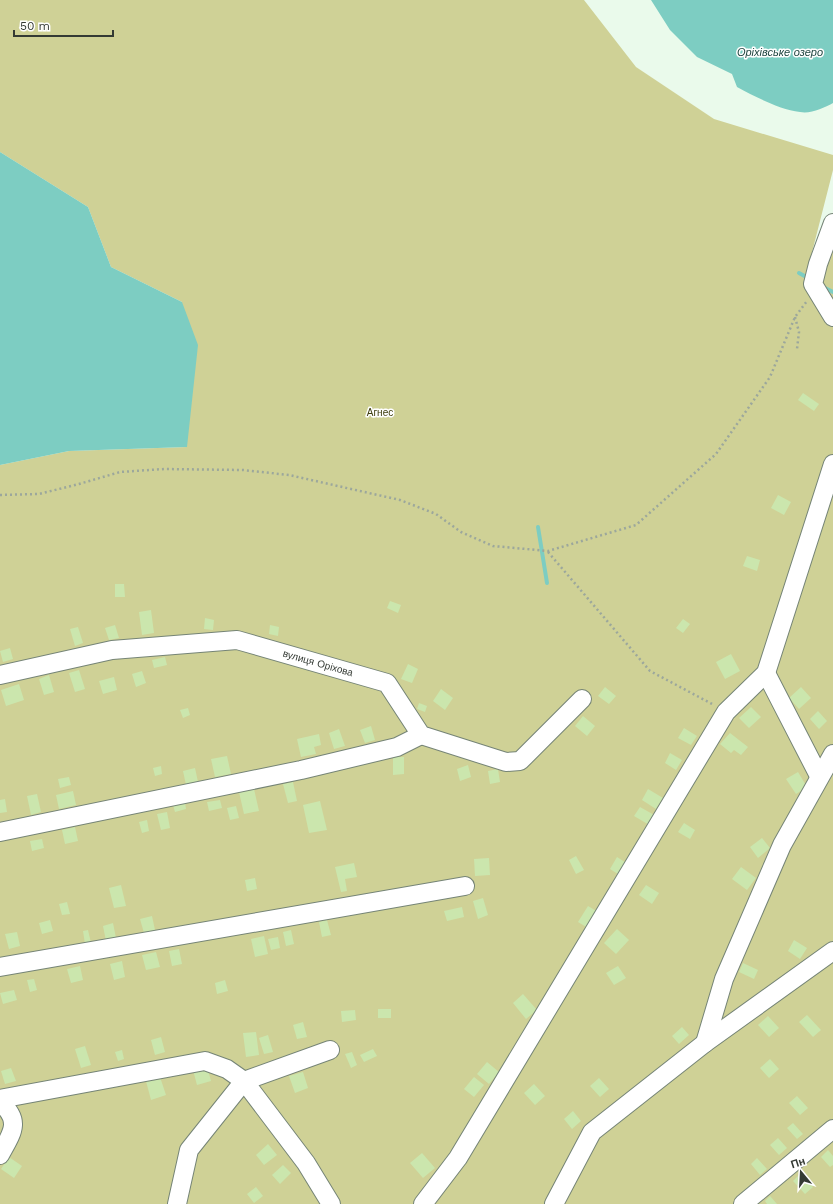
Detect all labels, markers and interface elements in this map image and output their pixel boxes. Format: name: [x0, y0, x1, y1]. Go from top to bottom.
scale bar: [14, 12, 113, 38]
text: 50 m: [20, 19, 50, 33]
water label: Оріхівське озеро: [737, 46, 823, 59]
park label: Агнес: [367, 407, 393, 418]
street label: вулиця Оріхова: [282, 648, 355, 678]
north arrow: [781, 1152, 821, 1192]
text: Пн: [789, 1155, 807, 1171]

